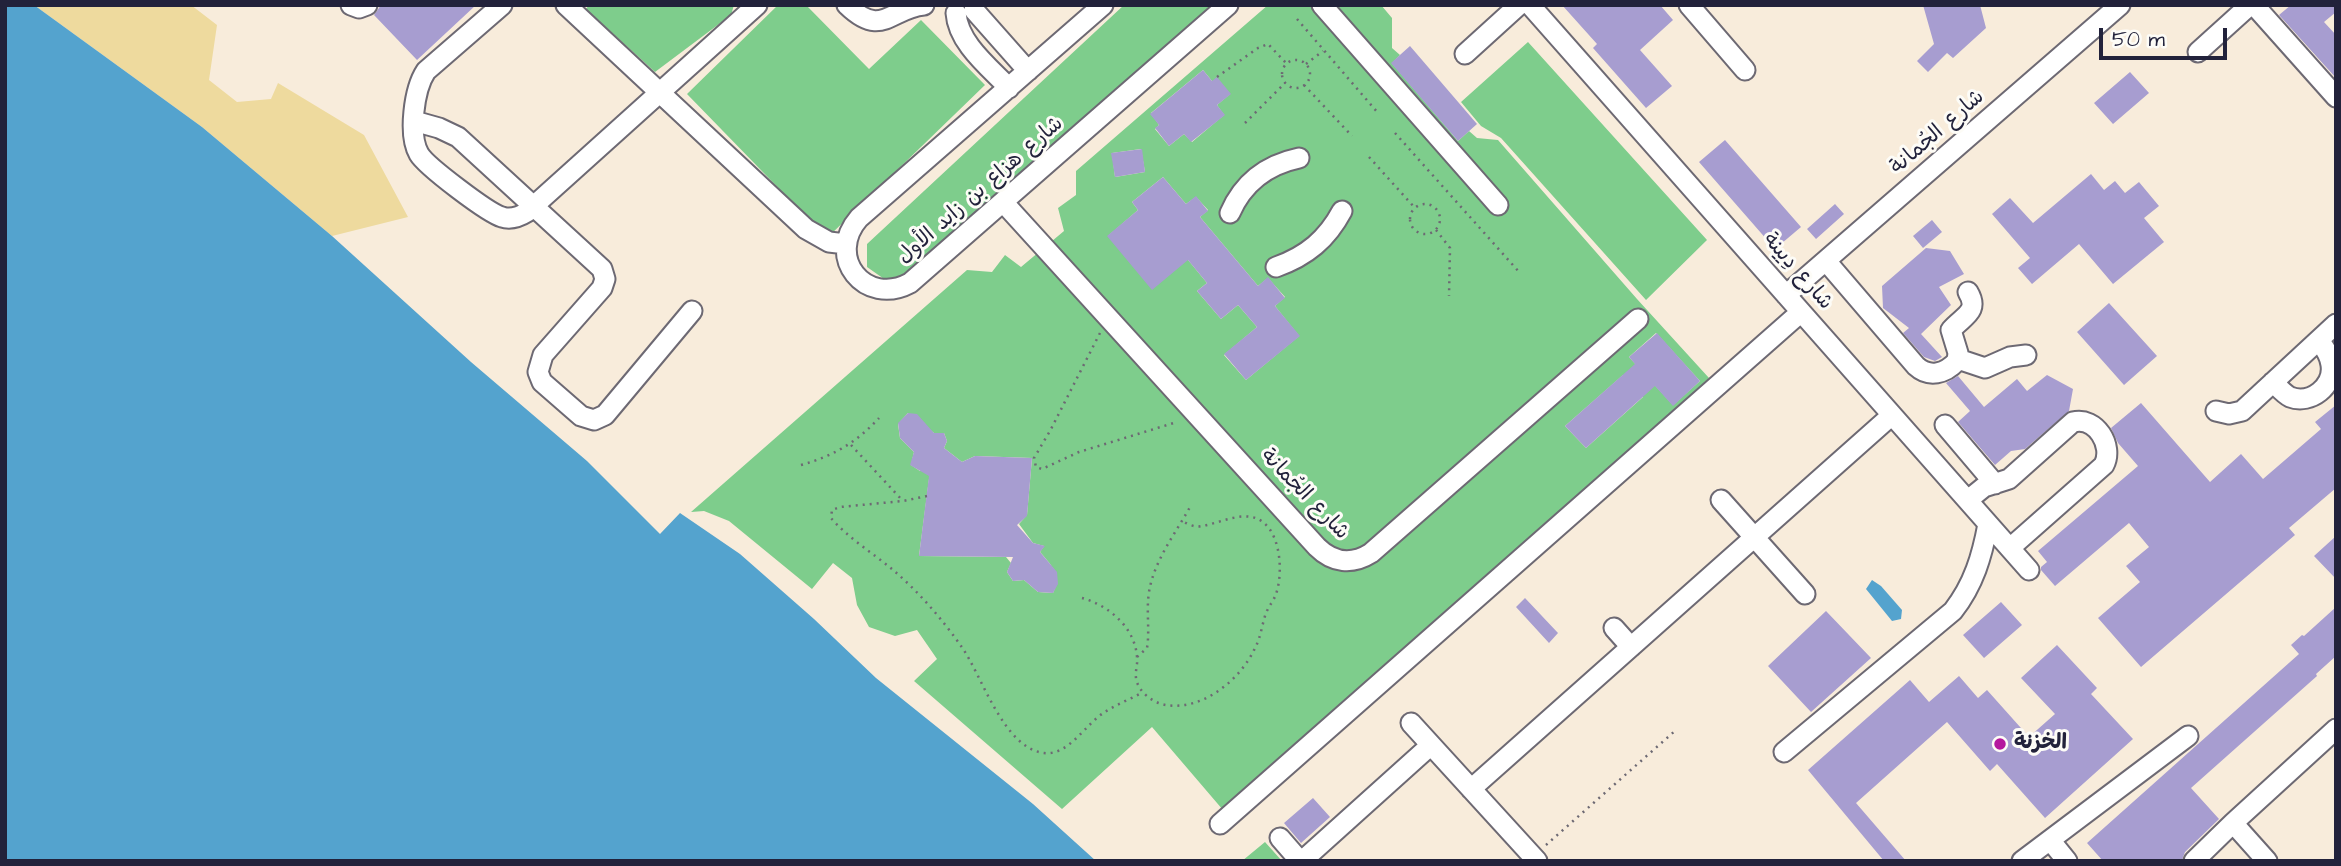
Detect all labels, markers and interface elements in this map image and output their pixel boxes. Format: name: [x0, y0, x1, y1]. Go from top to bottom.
scale bar: [2103, 14, 2231, 58]
text: 50 m: [2112, 25, 2165, 54]
street label: شارع الجُمانة: [1886, 85, 1990, 181]
street label: شارع هزاع بن زايد الأول: [893, 112, 1069, 270]
street label: شارع دِيينة: [1757, 228, 1837, 316]
street label: شارع الجُمانة: [1254, 444, 1354, 546]
place label: الخزنة: [2014, 731, 2067, 757]
marker: الخزنة: [1992, 736, 2008, 752]

